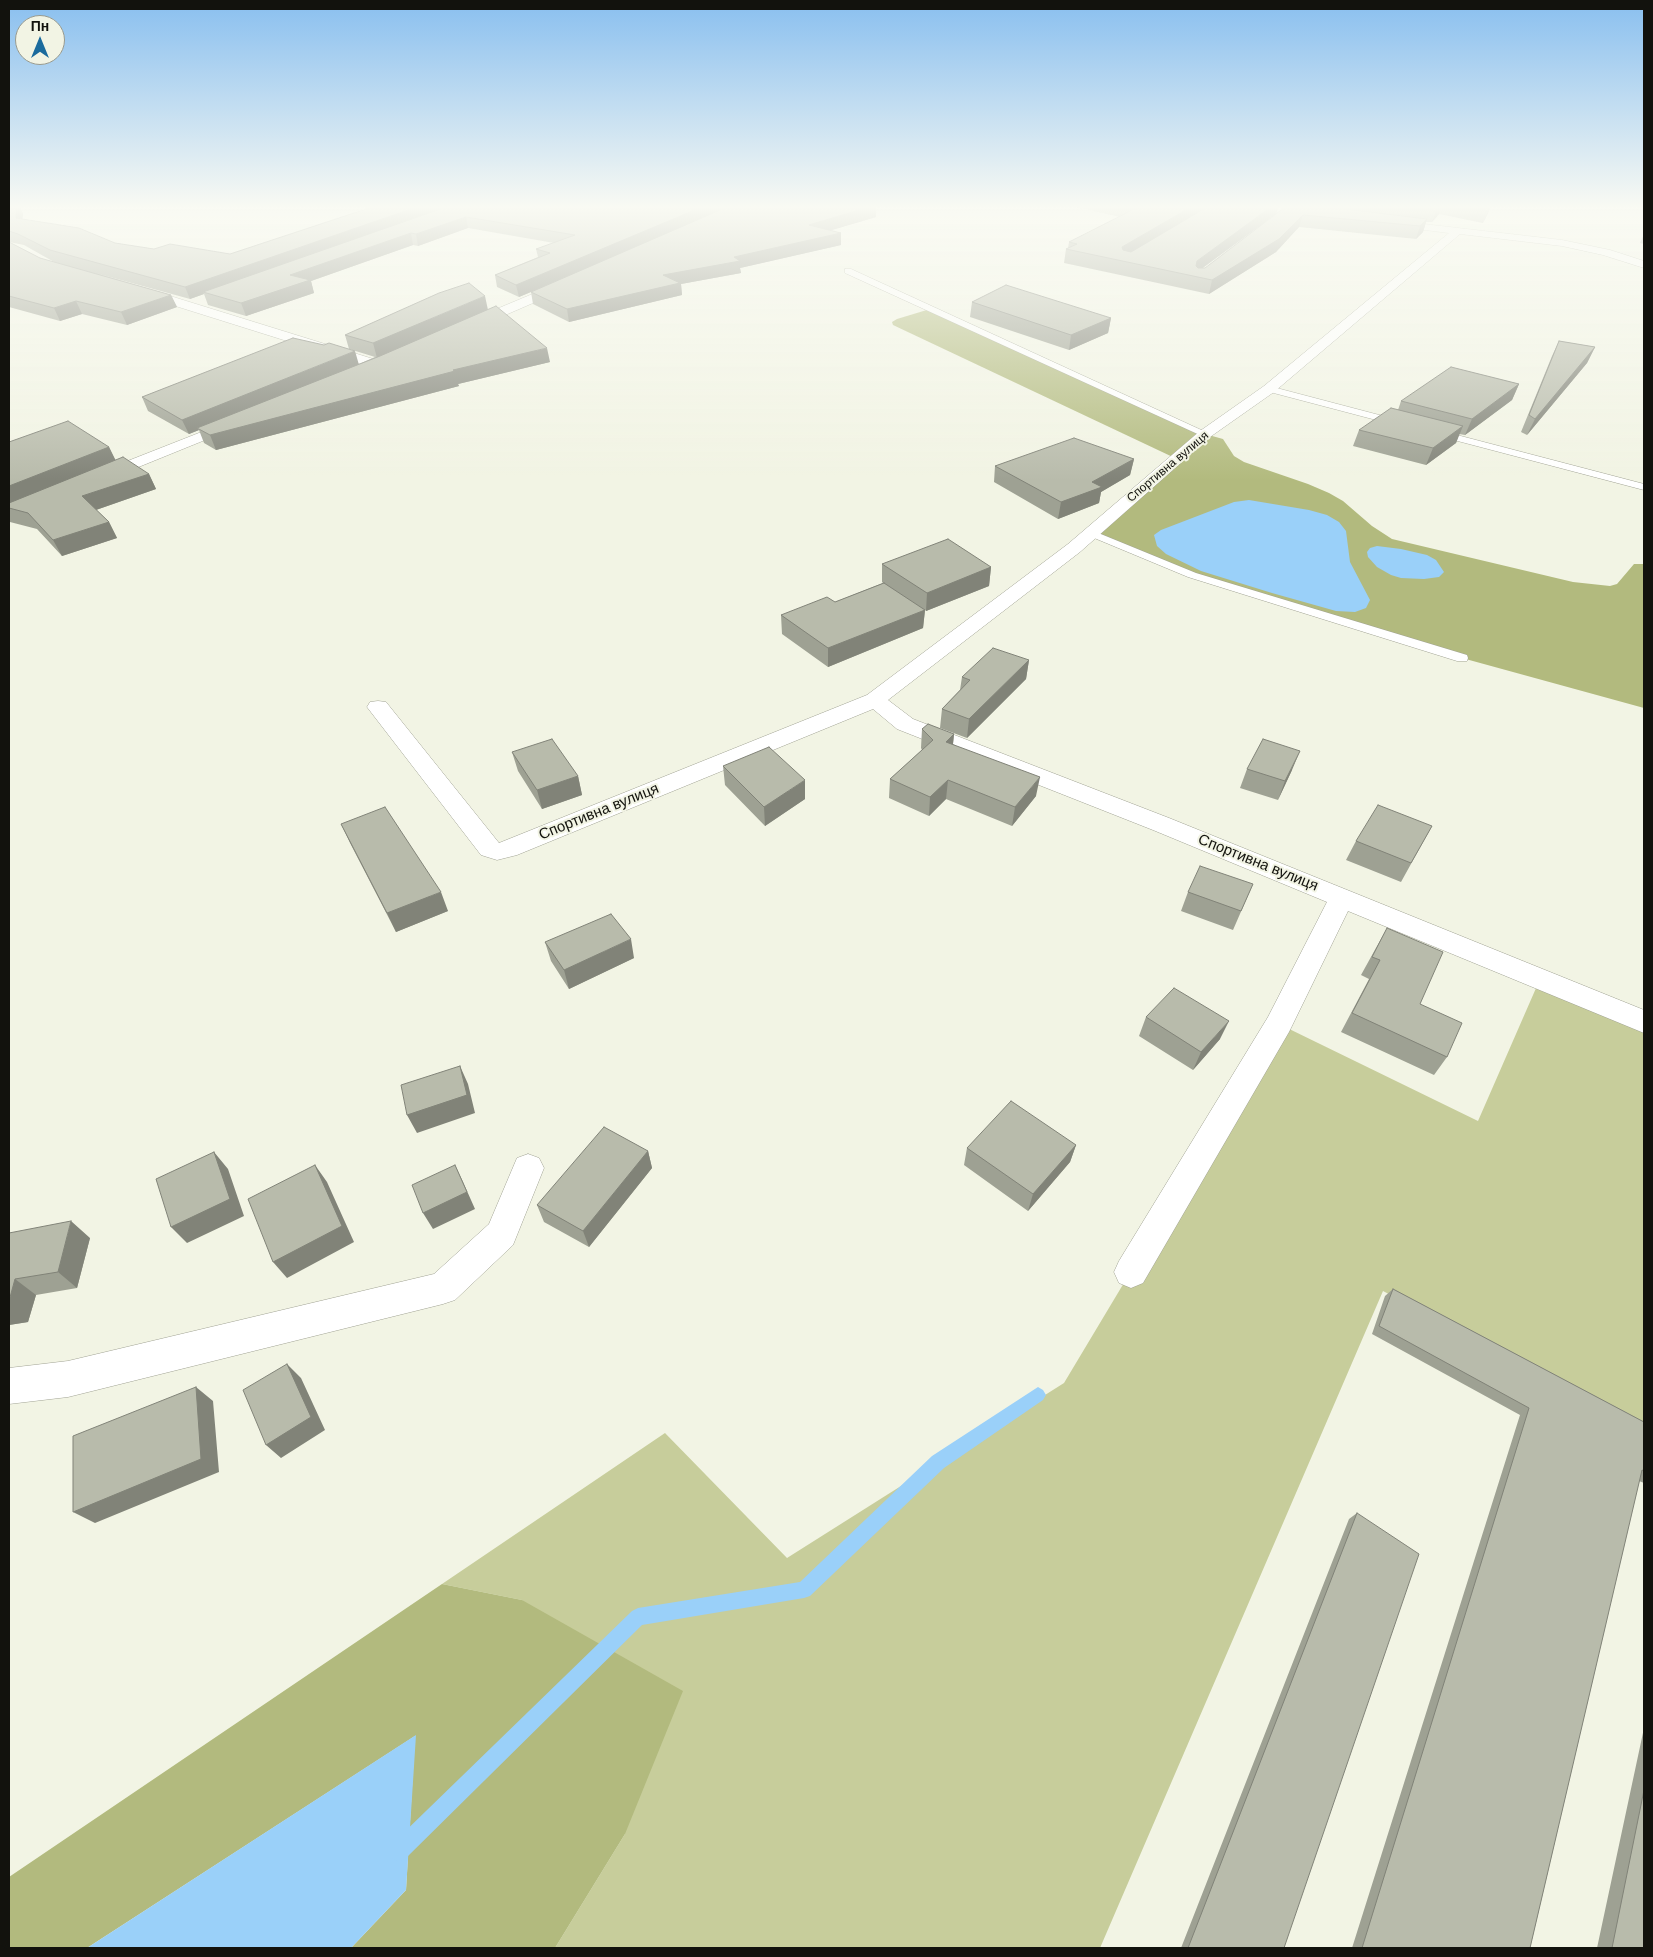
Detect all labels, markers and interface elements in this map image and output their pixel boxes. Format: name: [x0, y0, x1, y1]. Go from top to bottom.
north arrow: [15, 15, 65, 65]
text: Пн: [31, 18, 49, 34]
street label: Спортивна вулиця: [1124, 429, 1212, 505]
street label: Спортивна вулиця: [536, 780, 662, 844]
street label: Спортивна вулиця: [1195, 831, 1321, 895]

